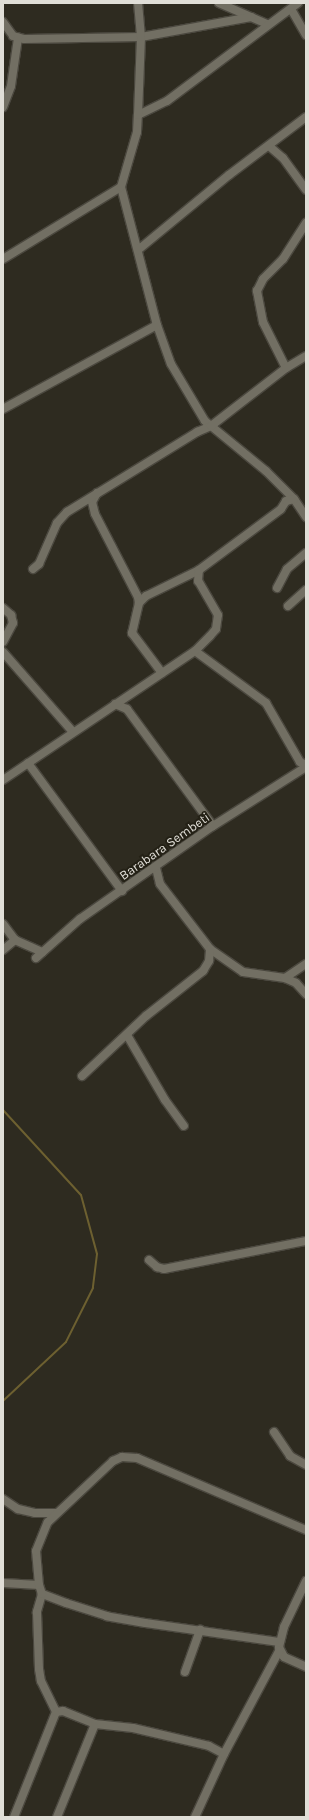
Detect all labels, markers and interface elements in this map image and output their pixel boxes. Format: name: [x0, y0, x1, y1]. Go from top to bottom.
street label: Barabara Sembeti: [117, 810, 213, 884]

